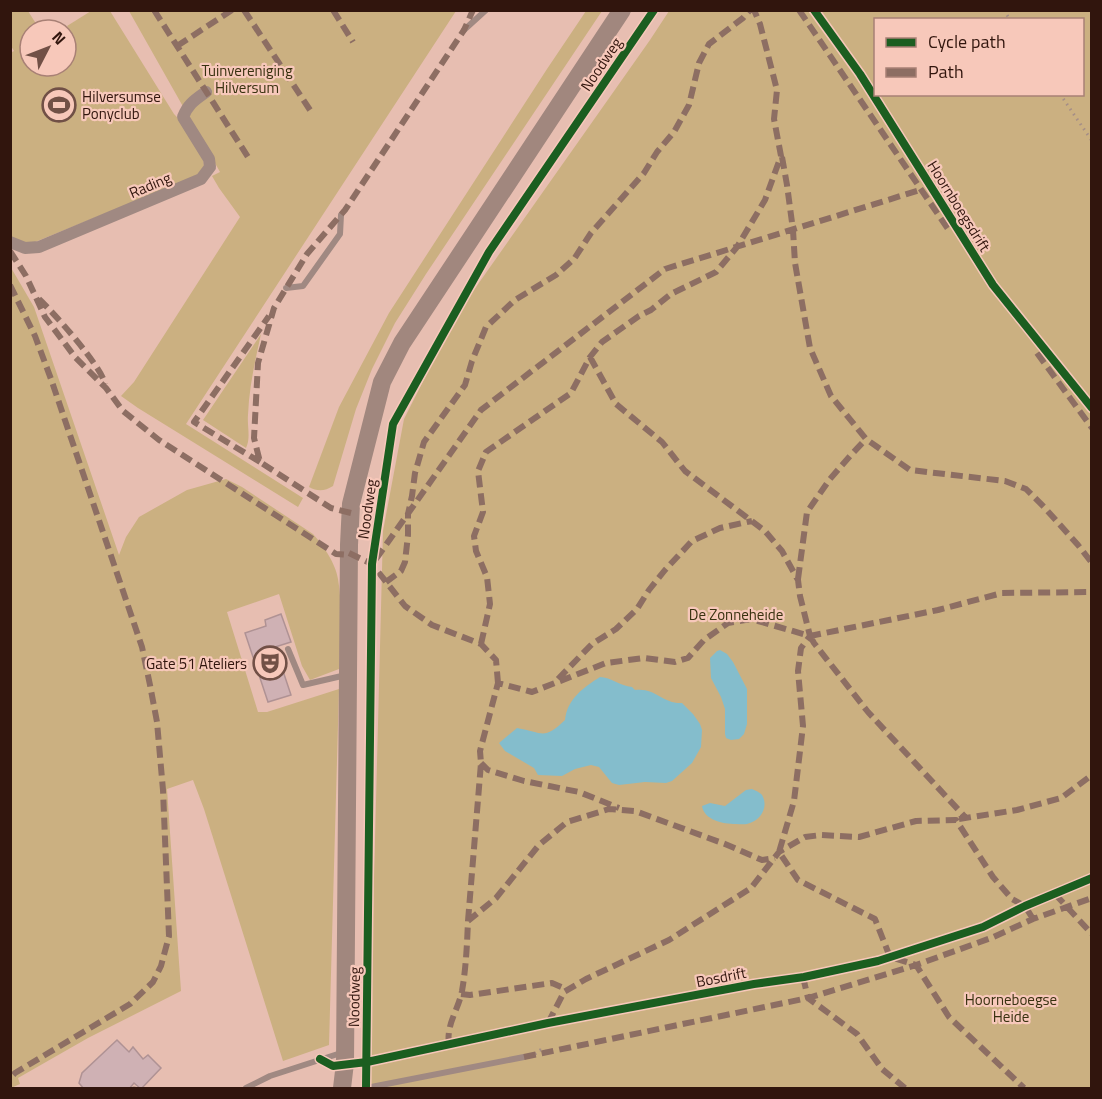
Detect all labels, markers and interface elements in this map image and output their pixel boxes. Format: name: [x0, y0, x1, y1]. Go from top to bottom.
north arrow: [18, 18, 78, 78]
legend: [874, 18, 1084, 96]
text: N: [47, 26, 72, 50]
text: Cycle path: [928, 28, 1006, 55]
street label: Noodweg: [575, 32, 628, 96]
text: Path: [928, 58, 964, 85]
park label: Tuinvereniging Hilversum: [201, 59, 293, 99]
place label: Hilversumse Ponyclub: [82, 85, 161, 125]
sports icon: Hilversumse Ponyclub: [41, 87, 77, 123]
street label: Hoornboegsdrift: [922, 156, 997, 257]
street label: Rading: [125, 166, 175, 204]
street label: Noodweg: [351, 477, 383, 541]
park label: De Zonneheide: [689, 603, 783, 626]
theatre icon: Gate 51 Ateliers: [252, 645, 288, 681]
place label: Gate 51 Ateliers: [146, 652, 247, 675]
street label: Bosdrift: [694, 961, 749, 993]
street label: Noodweg: [342, 966, 366, 1027]
park label: Hoorneboegse Heide: [965, 988, 1057, 1028]

